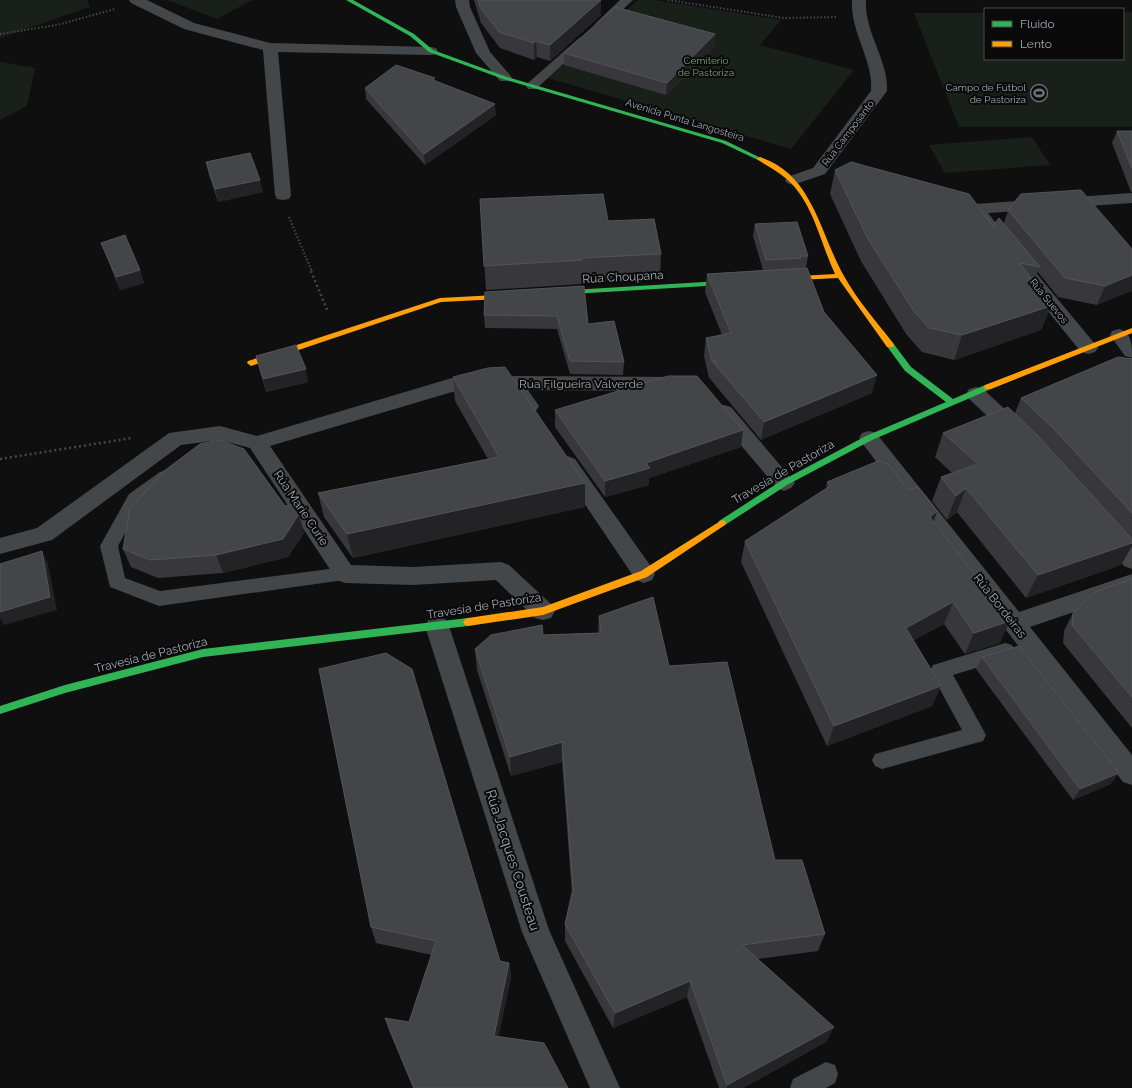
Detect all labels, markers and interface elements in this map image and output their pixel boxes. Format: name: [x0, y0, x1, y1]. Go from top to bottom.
legend: [984, 8, 1124, 60]
text: Fluido: [1020, 17, 1055, 31]
text: Lento: [1020, 37, 1052, 51]
park label: Cemiterio de Pastoriza: [678, 55, 734, 78]
place label: Campo de Fútbol de Pastoriza: [945, 82, 1026, 105]
sports icon: Campo de Fútbol de Pastoriza: [1029, 83, 1049, 103]
street label: Avenida Punta Langosteira: [624, 97, 746, 143]
street label: Rúa Camposanto: [820, 98, 876, 168]
street label: Rúa Choupana: [582, 268, 664, 286]
street label: Rúa Suevos: [1028, 277, 1070, 326]
street label: Rúa Filgueira Valverde: [519, 377, 643, 391]
street label: Travesía de Pastoriza: [729, 437, 837, 507]
street label: Rúa Marie Curie: [271, 468, 331, 548]
street label: Rúa Bordeiras: [971, 571, 1029, 641]
street label: Travesía de Pastoriza: [426, 590, 542, 622]
street label: Travesía de Pastoriza: [93, 634, 209, 676]
street label: Rúa Jacques Cousteau: [483, 787, 543, 933]

